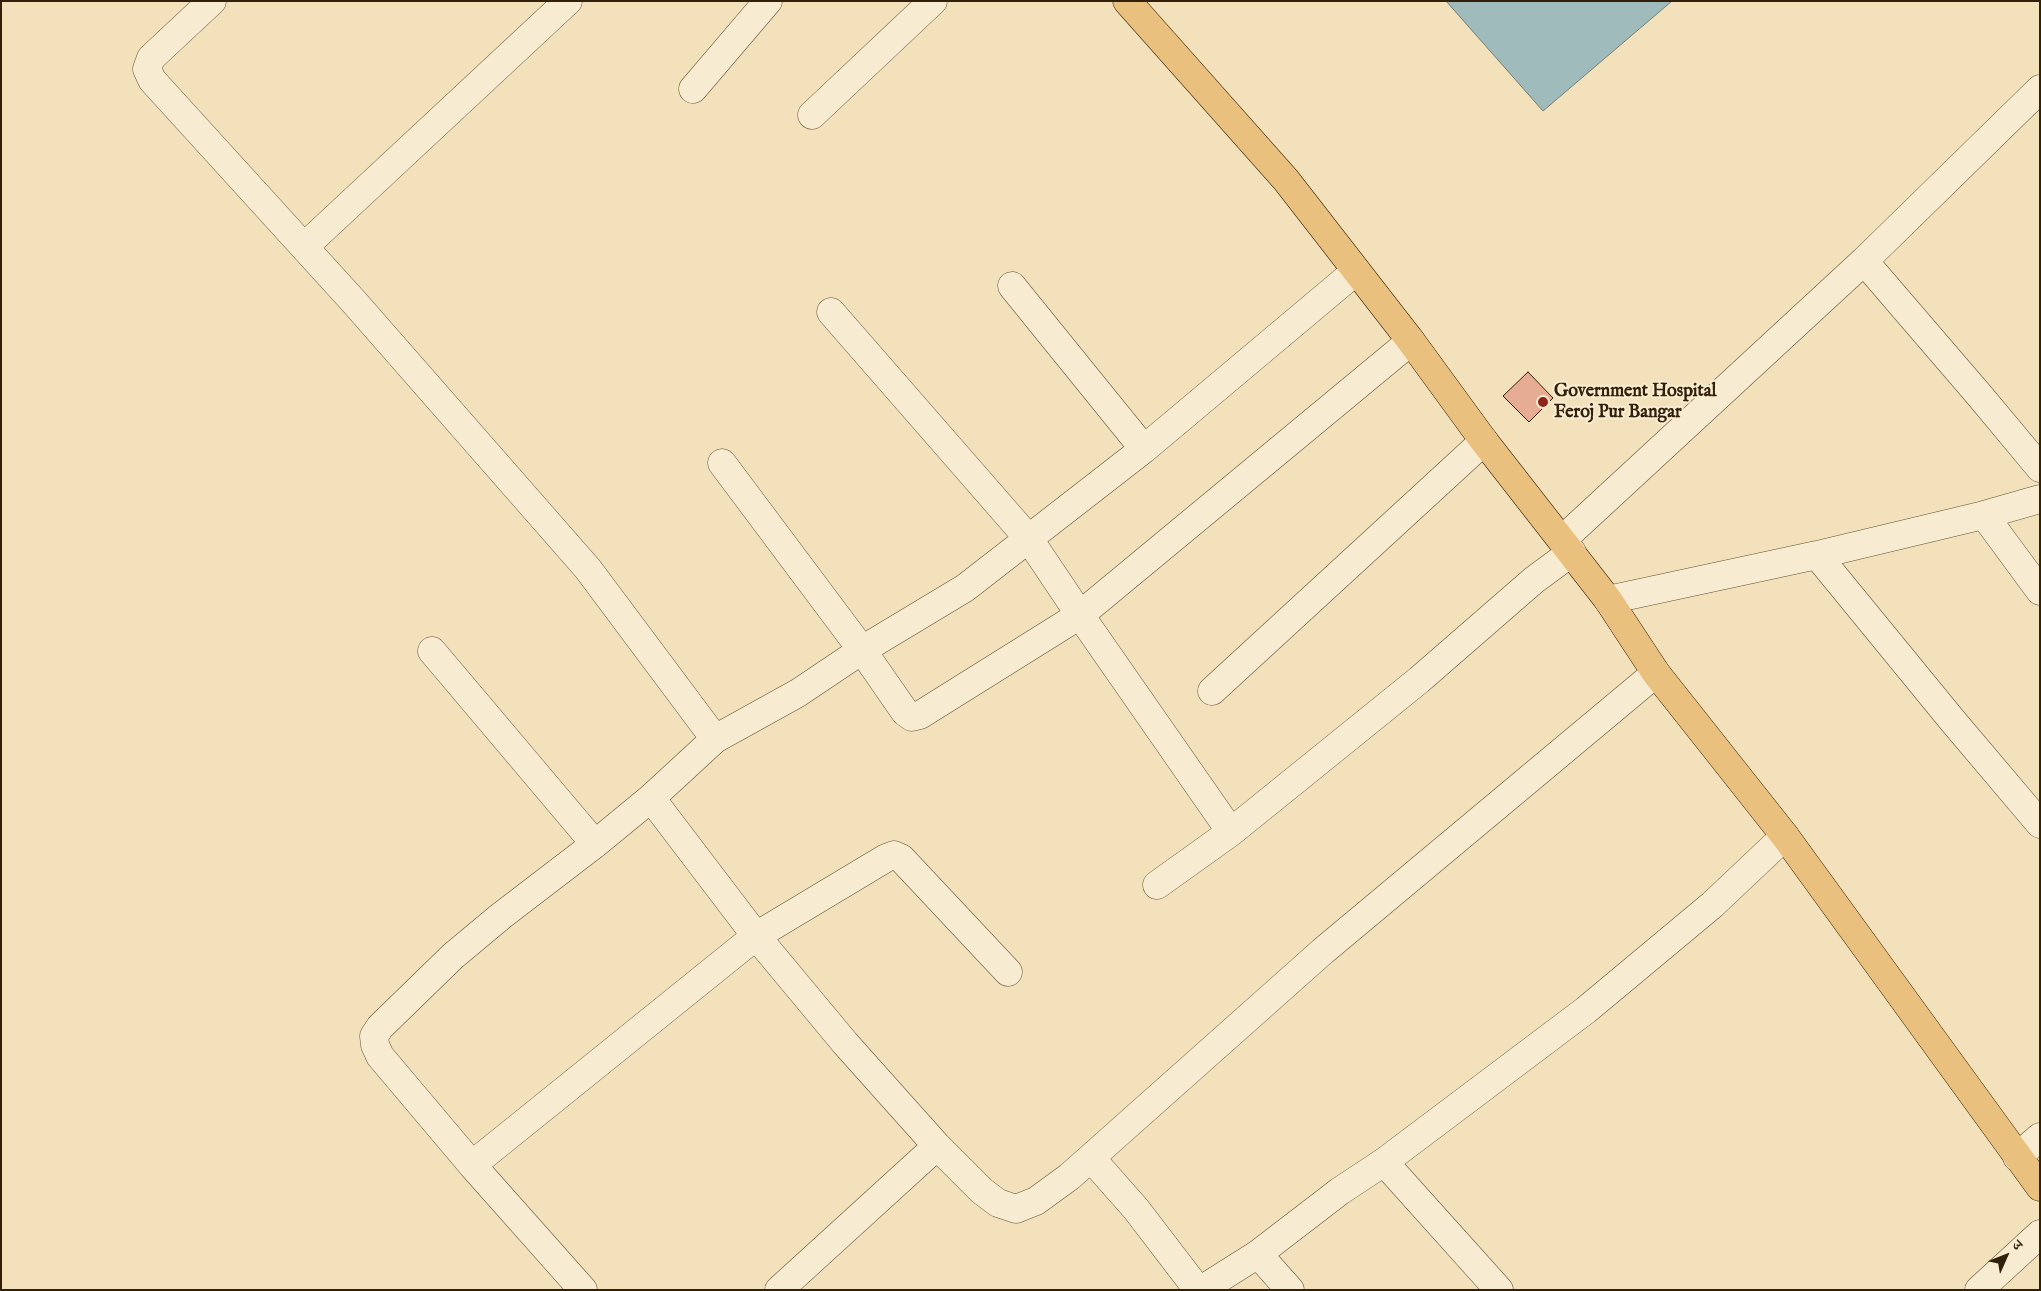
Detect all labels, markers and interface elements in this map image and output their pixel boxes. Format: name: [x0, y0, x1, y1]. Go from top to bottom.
place label: Government Hospital Feroj Pur Bangar: [1554, 381, 1716, 424]
marker: Government Hospital Feroj Pur Bangar: [1536, 395, 1550, 409]
north arrow: [1981, 1231, 2031, 1281]
text: उ: [2008, 1237, 2026, 1254]

